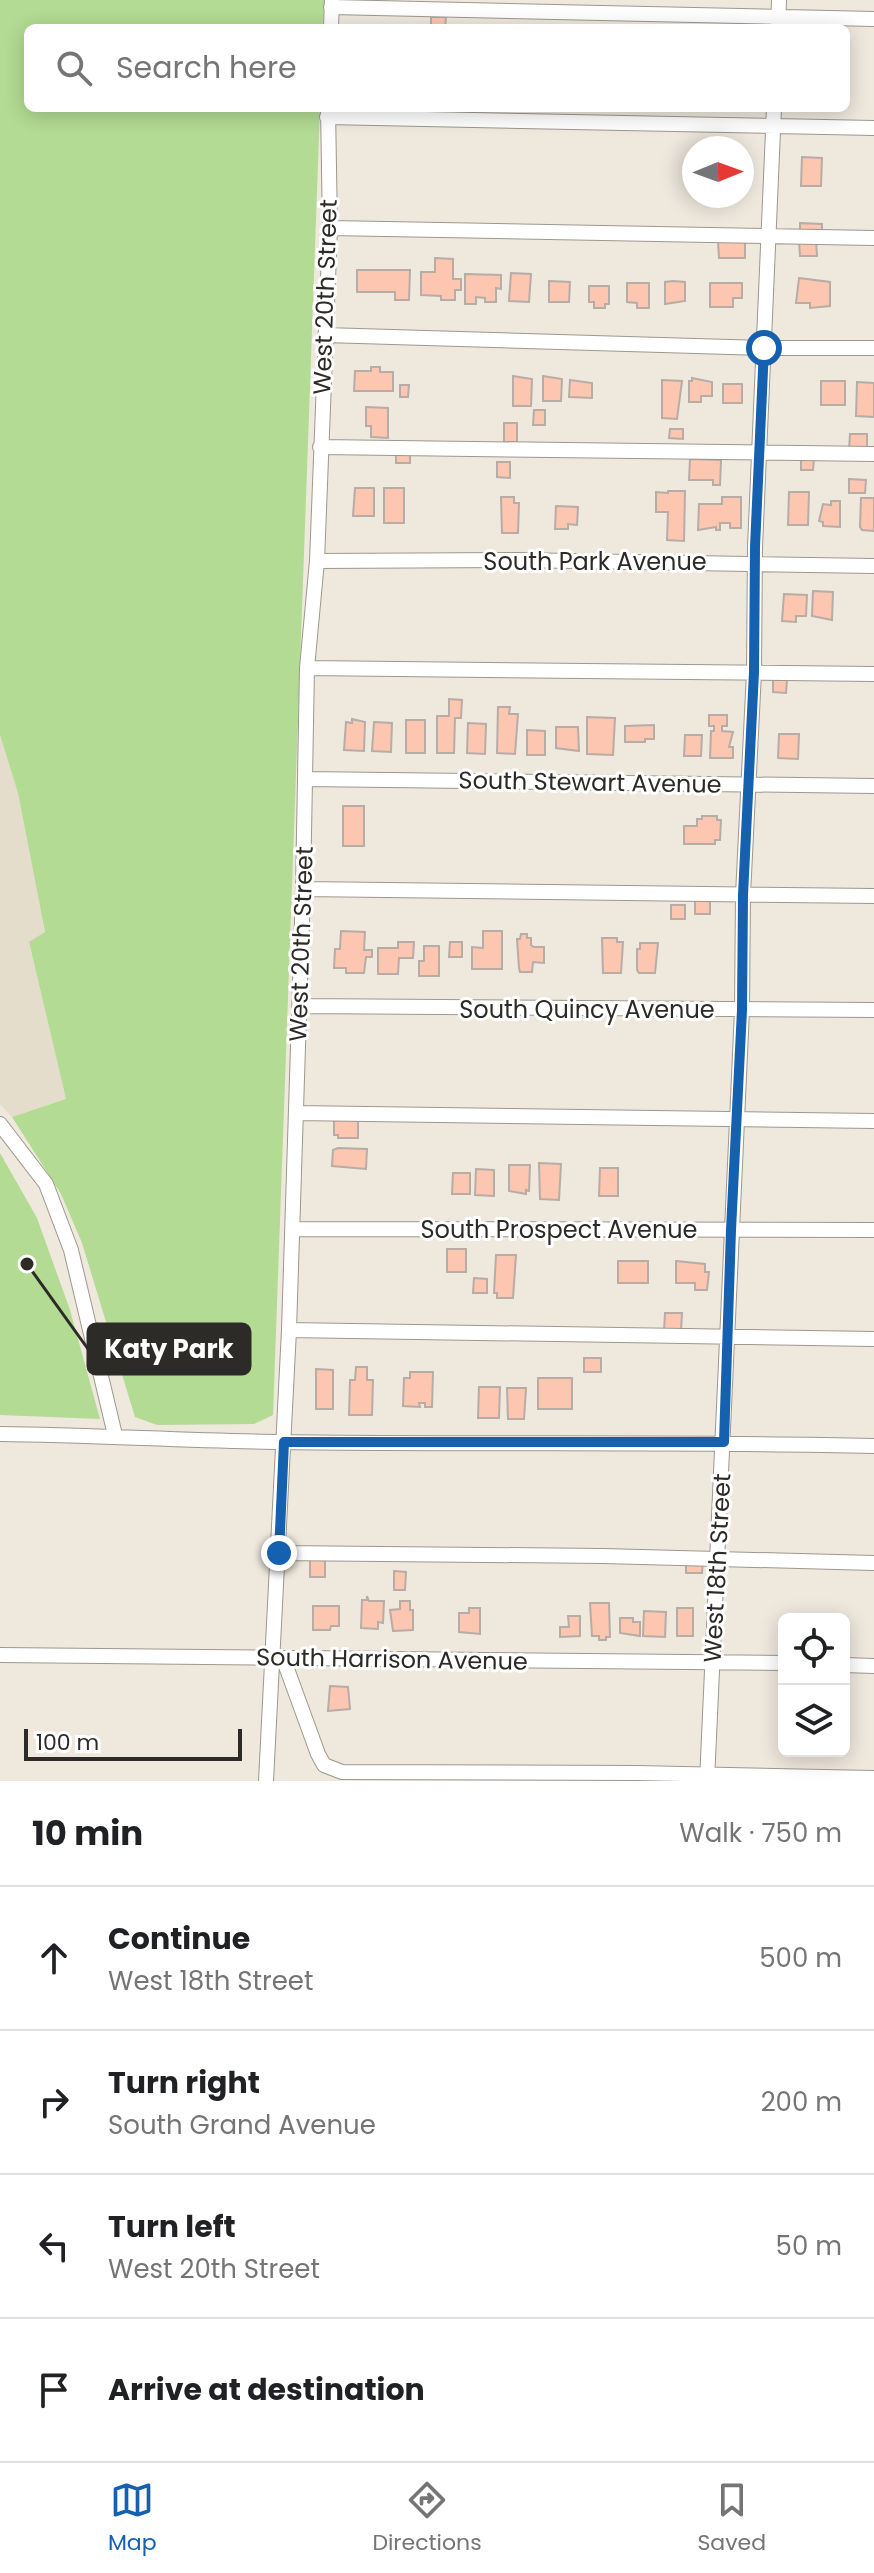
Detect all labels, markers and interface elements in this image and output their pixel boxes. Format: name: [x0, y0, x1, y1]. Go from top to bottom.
search box: [24, 24, 850, 112]
icon: search: [52, 46, 96, 90]
text: Search here: [116, 46, 297, 89]
north arrow: [682, 136, 754, 208]
street label: West 20th Street: [305, 199, 345, 395]
route start: [746, 330, 782, 366]
street label: South Park Avenue: [483, 545, 707, 578]
street label: South Stewart Avenue: [458, 763, 722, 801]
street label: West 20th Street: [281, 846, 321, 1042]
street label: South Quincy Avenue: [459, 993, 715, 1026]
street label: South Prospect Avenue: [421, 1213, 697, 1246]
callout: Katy Park: [88, 1324, 250, 1374]
text: Katy Park: [104, 1331, 234, 1367]
street label: West 18th Street: [696, 1472, 738, 1664]
route end: [261, 1535, 297, 1571]
map controls: [778, 1613, 850, 1757]
button: locate: [778, 1613, 850, 1685]
street label: South Harrison Avenue: [256, 1640, 528, 1678]
button: layers: [778, 1685, 850, 1757]
scale bar: [24, 1725, 242, 1761]
text: 100 m: [36, 1727, 99, 1758]
text: 10 min: [32, 1809, 143, 1857]
text: Walk · 750 m: [679, 1815, 842, 1851]
text: Continue: [108, 1917, 250, 1960]
icon: ahead: [32, 1936, 76, 1980]
text: 500 m: [759, 1940, 842, 1976]
text: West 18th Street: [108, 1963, 313, 1999]
text: Turn right: [108, 2061, 260, 2104]
icon: right: [32, 2080, 76, 2124]
text: 200 m: [761, 2084, 842, 2120]
text: South Grand Avenue: [108, 2107, 376, 2143]
text: Turn left: [108, 2205, 236, 2248]
icon: left: [32, 2224, 76, 2268]
text: 50 m: [776, 2228, 842, 2264]
text: West 20th Street: [108, 2251, 320, 2287]
icon: arrive: [32, 2368, 76, 2412]
text: Arrive at destination: [108, 2368, 425, 2411]
tab: Map: [108, 2478, 157, 2559]
tab: Directions: [372, 2478, 482, 2559]
tab: Saved: [697, 2478, 766, 2559]

